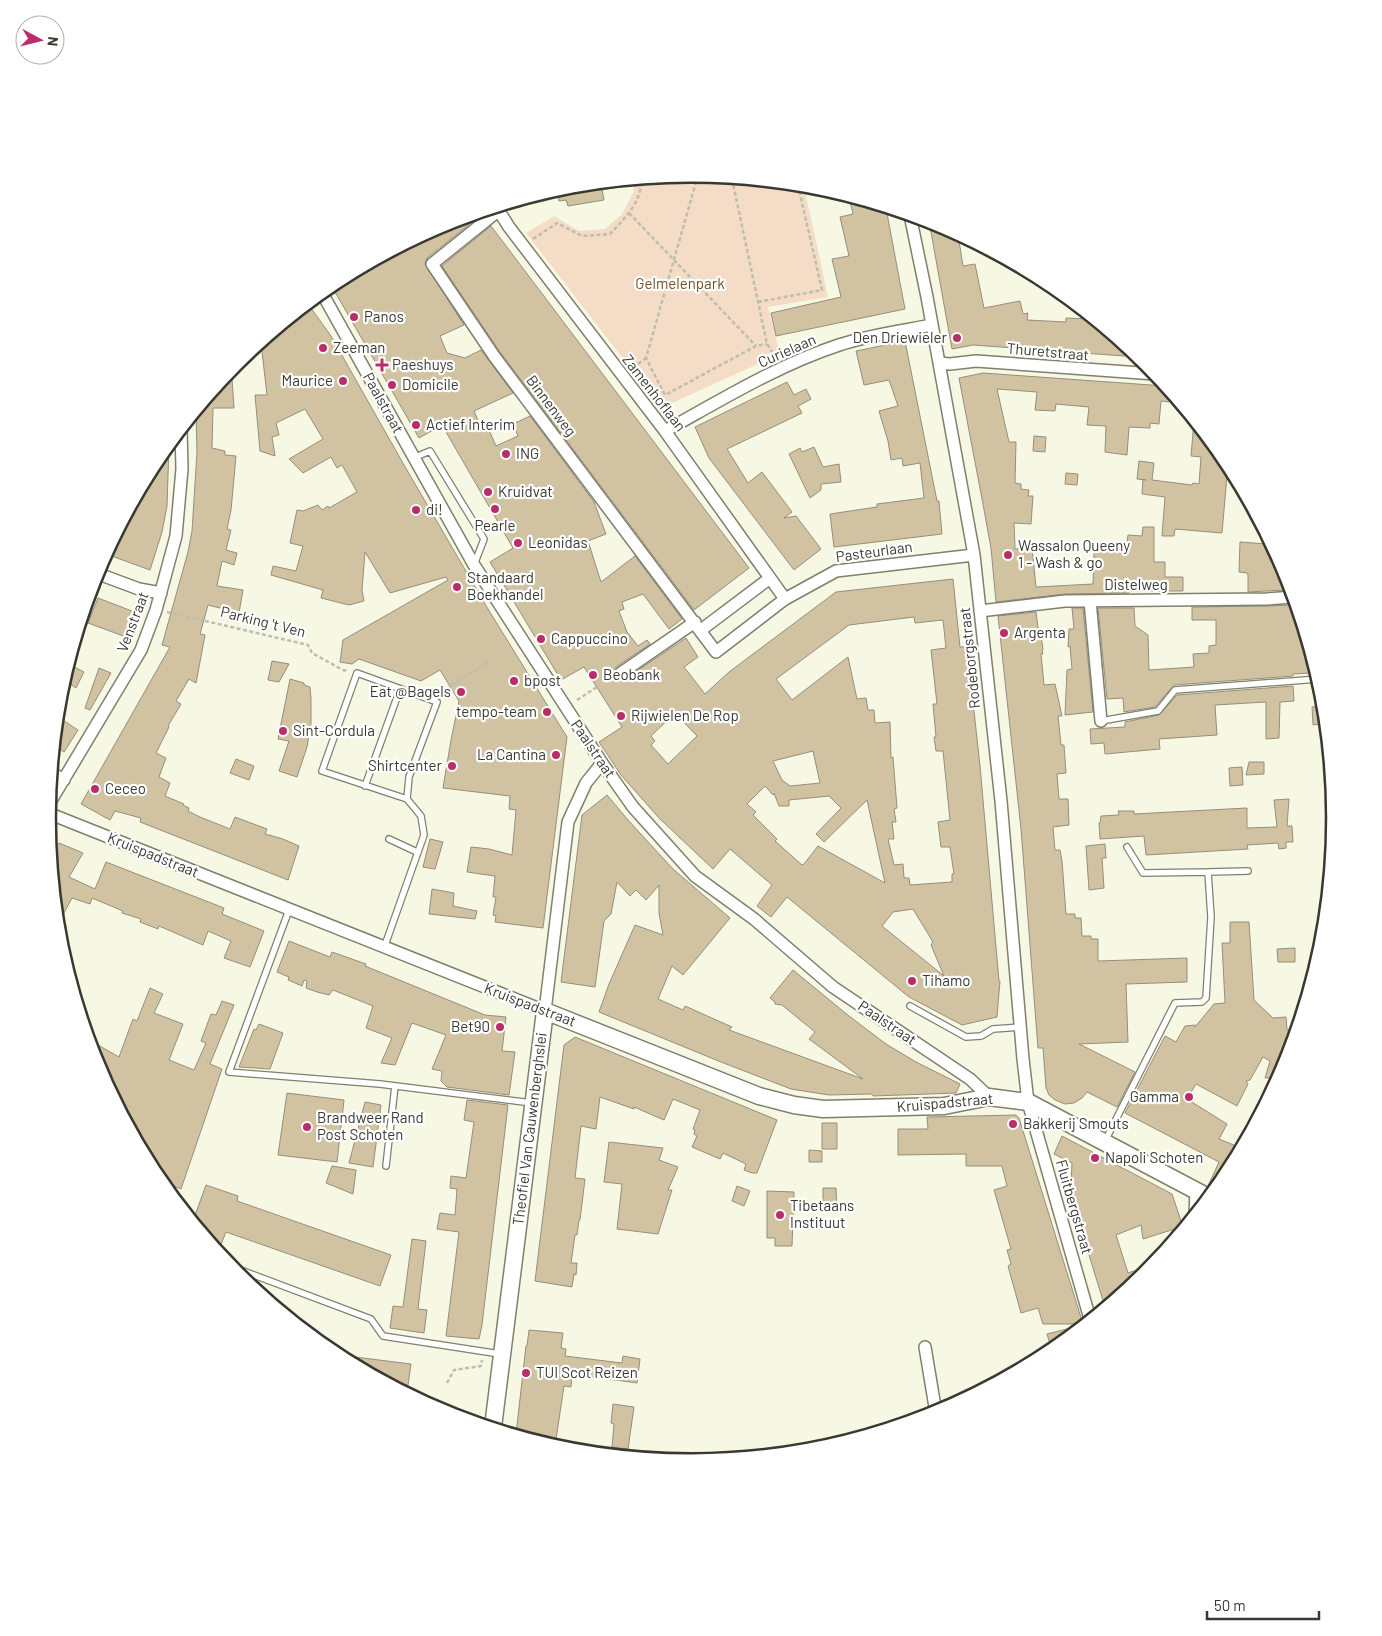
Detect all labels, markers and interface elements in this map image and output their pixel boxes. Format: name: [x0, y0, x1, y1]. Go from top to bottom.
north arrow: [15, 15, 65, 65]
text: N: [44, 36, 62, 47]
park label: Gelmelenpark: [635, 274, 725, 292]
place label: Panos: [364, 307, 404, 325]
marker: Panos: [348, 311, 360, 323]
place label: Den Driewieler: [853, 328, 948, 346]
street label: Curielaan: [755, 329, 818, 371]
marker: Den Driewieler: [951, 332, 963, 344]
place label: Zeeman: [333, 338, 385, 356]
street label: Thuretstraat: [1006, 338, 1090, 364]
marker: Zeeman: [317, 342, 329, 354]
street label: Zamenhoflaan: [619, 350, 690, 434]
place label: Paeshuys: [392, 355, 453, 373]
marker: Paeshuys: [376, 359, 388, 371]
street label: Paalstraat: [360, 369, 408, 436]
place label: Maurice: [282, 371, 333, 389]
street label: Binnenweg: [523, 371, 581, 439]
marker: Maurice: [337, 375, 349, 387]
place label: Domicile: [402, 375, 459, 393]
marker: Domicile: [386, 379, 398, 391]
place label: Actief Interim: [426, 415, 515, 433]
marker: Actief Interim: [410, 419, 422, 431]
place label: ING: [516, 444, 539, 462]
marker: ING: [500, 448, 512, 460]
place label: Kruidvat: [498, 482, 553, 500]
marker: Kruidvat: [482, 486, 494, 498]
place label: di!: [426, 500, 443, 518]
marker: Pearle: [489, 503, 501, 515]
marker: di!: [410, 504, 422, 516]
place label: Pearle: [474, 516, 516, 534]
place label: Leonidas: [528, 533, 588, 551]
place label: Wassalon Queeny 1 - Wash & go: [1018, 536, 1130, 571]
marker: Leonidas: [512, 537, 524, 549]
street label: Pasteurlaan: [834, 537, 913, 565]
marker: Wassalon Queeny 1 - Wash & go: [1002, 549, 1014, 561]
place label: Standaard Boekhandel: [467, 568, 543, 603]
street label: Distelweg: [1104, 575, 1168, 593]
marker: Standaard Boekhandel: [451, 581, 463, 593]
street label: Venstraat: [112, 589, 152, 654]
street label: Parking 't Ven: [219, 602, 308, 640]
street label: Rodeborgstraat: [955, 607, 983, 710]
place label: Argenta: [1014, 623, 1066, 641]
marker: Argenta: [998, 627, 1010, 639]
place label: Cappuccino: [551, 629, 628, 647]
marker: Cappuccino: [535, 633, 547, 645]
place label: Beobank: [603, 665, 661, 683]
marker: Beobank: [587, 669, 599, 681]
place label: bpost: [524, 671, 561, 689]
marker: bpost: [508, 675, 520, 687]
place label: Eat @Bagels: [370, 682, 451, 700]
marker: Eat @Bagels: [455, 686, 467, 698]
place label: tempo-team: [456, 702, 537, 720]
marker: tempo-team: [541, 706, 553, 718]
place label: Rijwielen De Rop: [631, 706, 739, 724]
marker: Rijwielen De Rop: [615, 710, 627, 722]
street label: Paalstraat: [568, 716, 620, 781]
place label: Sint-Cordula: [293, 721, 375, 739]
marker: Sint-Cordula: [277, 725, 289, 737]
place label: La Cantina: [477, 745, 546, 763]
marker: La Cantina: [550, 749, 562, 761]
place label: Shirtcenter: [368, 756, 443, 774]
marker: Shirtcenter: [446, 760, 458, 772]
place label: Ceceo: [105, 779, 146, 797]
marker: Ceceo: [89, 783, 101, 795]
street label: Kruispadstraat: [105, 828, 202, 881]
place label: Tihamo: [922, 971, 970, 989]
marker: Tihamo: [906, 975, 918, 987]
street label: Kruispadstraat: [482, 978, 579, 1030]
street label: Paalstraat: [855, 996, 920, 1048]
place label: Bet90: [451, 1017, 490, 1035]
marker: Bet90: [494, 1021, 506, 1033]
street label: Theofiel Van Cauwenberghslei: [508, 1031, 550, 1226]
place label: Gamma: [1130, 1087, 1179, 1105]
street label: Kruispadstraat: [896, 1089, 994, 1115]
marker: Gamma: [1183, 1091, 1195, 1103]
place label: Brandweer Rand Post Schoten: [317, 1108, 424, 1143]
place label: Bakkerij Smouts: [1023, 1114, 1129, 1132]
marker: Bakkerij Smouts: [1007, 1118, 1019, 1130]
marker: Brandweer Rand Post Schoten: [301, 1121, 313, 1133]
place label: Napoli Schoten: [1105, 1148, 1203, 1166]
marker: Napoli Schoten: [1089, 1152, 1101, 1164]
street label: Fluitbergstraat: [1053, 1157, 1097, 1256]
place label: Tibetaans Instituut: [790, 1196, 854, 1231]
marker: Tibetaans Instituut: [774, 1209, 786, 1221]
place label: TUI Scot Reizen: [536, 1363, 638, 1381]
marker: TUI Scot Reizen: [520, 1367, 532, 1379]
scale bar: [1207, 1588, 1320, 1620]
text: 50 m: [1214, 1596, 1246, 1614]

